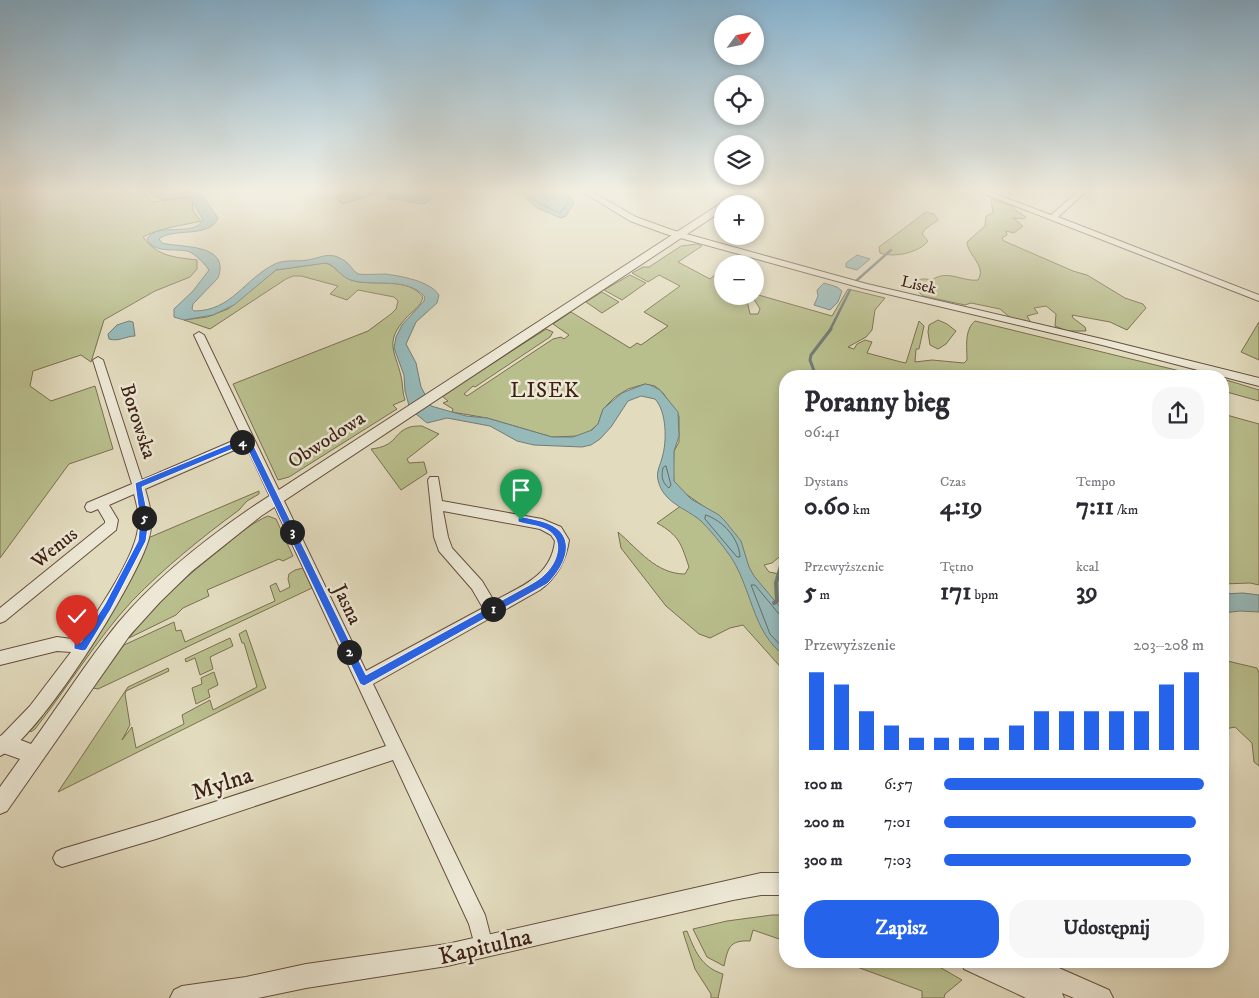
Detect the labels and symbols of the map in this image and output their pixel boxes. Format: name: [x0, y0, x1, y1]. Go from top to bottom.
north arrow: [714, 15, 764, 65]
street label: Lisek: [899, 271, 938, 299]
district label: LISEK: [510, 378, 580, 404]
street label: Borowska: [114, 381, 162, 463]
street label: Obwodowa: [284, 406, 371, 474]
pin: 4: [230, 430, 254, 454]
pin: [500, 469, 542, 520]
pin: 5: [132, 506, 156, 530]
pin: 3: [280, 520, 304, 544]
street label: Wenus: [26, 522, 83, 575]
street label: Jasna: [325, 579, 367, 629]
pin: [56, 595, 98, 646]
pin: 1: [480, 596, 506, 622]
pin: 2: [336, 640, 362, 664]
street label: Mylna: [188, 760, 257, 808]
street label: Kapitulna: [436, 922, 535, 972]

